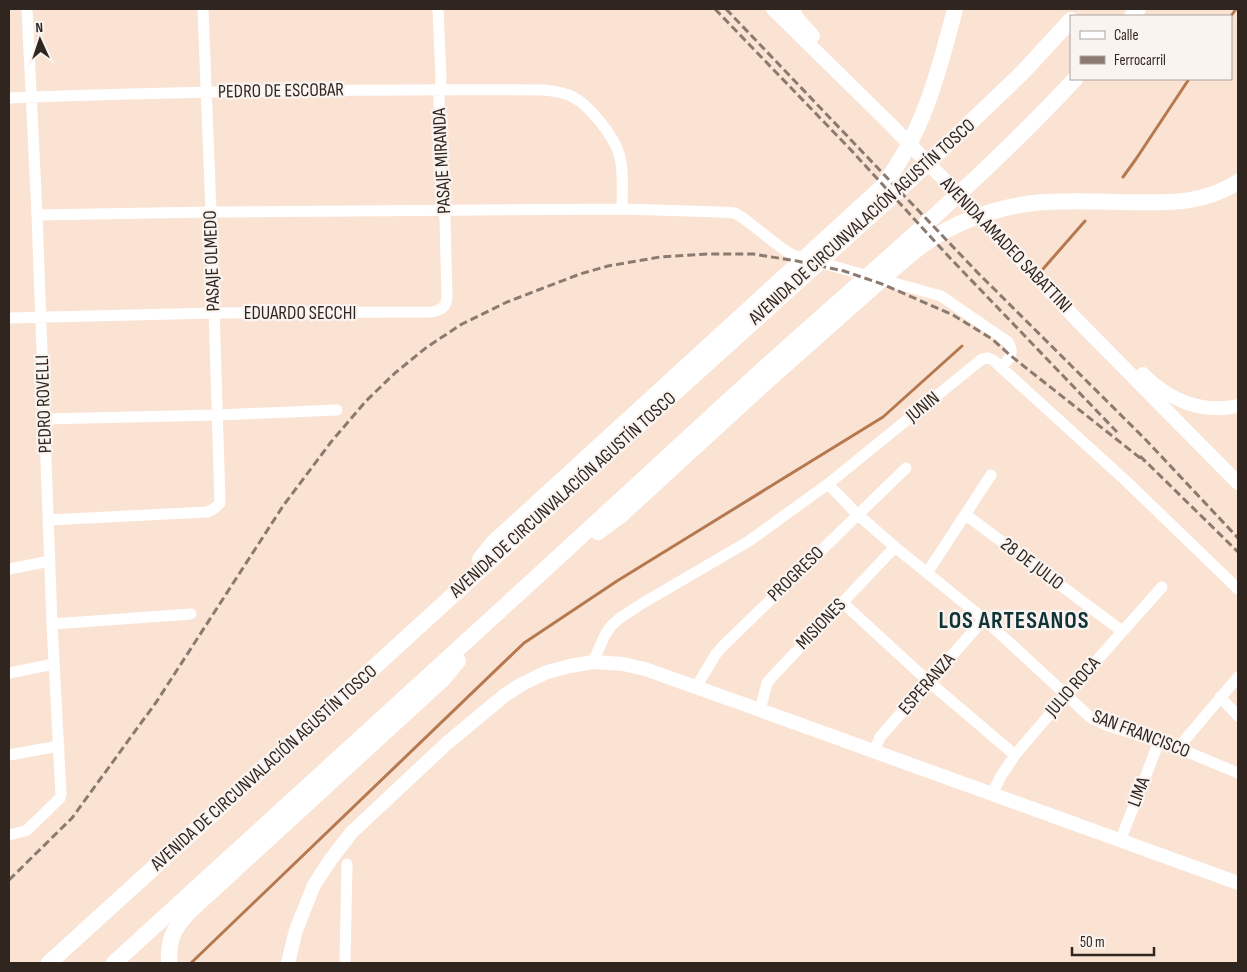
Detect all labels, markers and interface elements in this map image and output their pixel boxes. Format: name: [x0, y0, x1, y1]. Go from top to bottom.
north arrow: [15, 15, 65, 65]
legend: [1070, 15, 1232, 80]
text: N: [35, 19, 44, 36]
text: Calle: [1114, 26, 1138, 45]
text: Ferrocarril: [1114, 51, 1166, 70]
street label: PEDRO DE ESCOBAR: [218, 78, 344, 104]
street label: PASAJE MIRANDA: [428, 107, 456, 214]
street label: AVENIDA DE CIRCUNVALACIÓN AGUSTÍN TOSCO: [743, 114, 980, 331]
street label: AVENIDA AMADEO SABATTINI: [935, 172, 1077, 318]
street label: PASAJE OLMEDO: [199, 210, 225, 312]
street label: EDUARDO SECCHI: [244, 302, 356, 325]
street label: PEDRO ROVELLI: [31, 354, 57, 454]
street label: AVENIDA DE CIRCUNVALACIÓN AGUSTÍN TOSCO: [444, 387, 681, 604]
street label: JUNIN: [901, 387, 944, 428]
street label: 28 DE JULIO: [996, 533, 1068, 595]
street label: PROGRESO: [763, 542, 829, 606]
street label: MISIONES: [791, 594, 851, 654]
district label: LOS ARTESANOS: [939, 606, 1089, 635]
street label: ESPERANZA: [894, 648, 961, 720]
street label: JULIO ROCA: [1040, 652, 1106, 722]
street label: AVENIDA DE CIRCUNVALACIÓN AGUSTÍN TOSCO: [145, 660, 382, 877]
street label: SAN FRANCISCO: [1089, 705, 1193, 763]
street label: LIMA: [1123, 773, 1155, 810]
scale bar: [1072, 924, 1154, 956]
text: 50 m: [1080, 933, 1105, 952]

